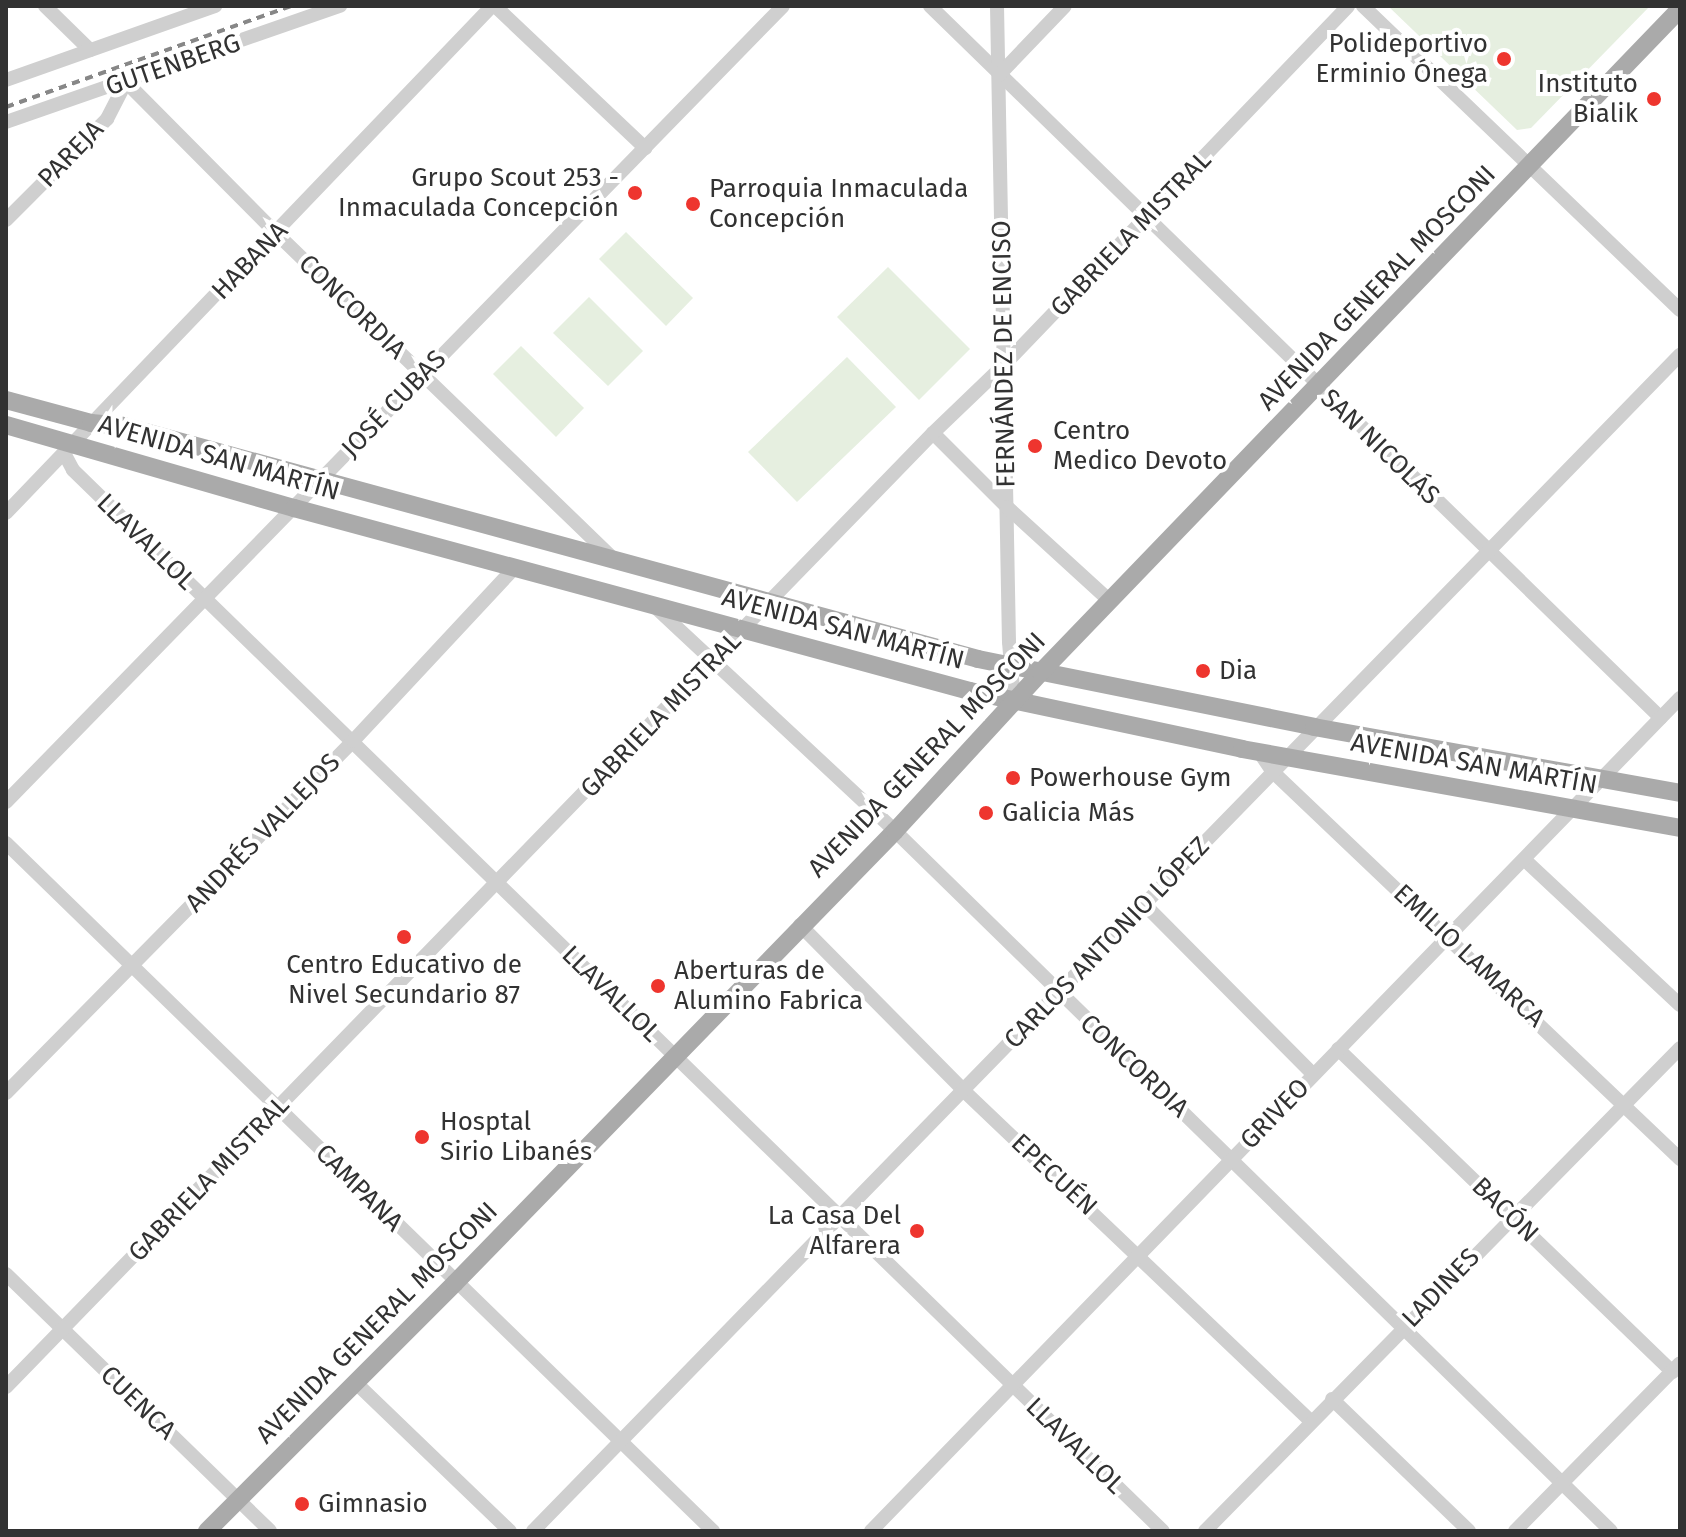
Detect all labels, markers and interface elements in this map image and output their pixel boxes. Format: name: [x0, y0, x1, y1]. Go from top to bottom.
street label: GUTENBERG: [102, 27, 244, 103]
place label: Polideportivo Erminio Ónega: [1315, 28, 1488, 90]
marker: Polideportivo Erminio Ónega: [1495, 50, 1513, 68]
place label: Instituto Bialik: [1538, 68, 1638, 130]
marker: Instituto Bialik: [1645, 90, 1663, 108]
street label: PAREJA: [32, 114, 110, 194]
street label: GABRIELA MISTRAL: [1044, 145, 1218, 323]
street label: AVENIDA GENERAL MOSCONI: [1252, 159, 1502, 417]
place label: Grupo Scout 253 - Inmaculada Concepción: [338, 162, 619, 224]
place label: Parroquia Inmaculada Concepción: [709, 173, 968, 234]
marker: Grupo Scout 253 - Inmaculada Concepción: [626, 184, 644, 202]
marker: Parroquia Inmaculada Concepción: [684, 195, 702, 213]
street label: HABANA: [206, 216, 294, 306]
street label: FERNÁNDEZ DE ENCISO: [986, 220, 1022, 488]
street label: CONCORDIA: [292, 248, 412, 366]
street label: JOSÉ CUBAS: [335, 344, 453, 464]
street label: SAN NICOLÁS: [1314, 383, 1446, 511]
street label: AVENIDA SAN MARTÍN: [95, 409, 343, 507]
place label: Centro Medico Devoto: [1053, 415, 1227, 476]
marker: Centro Medico Devoto: [1024, 435, 1046, 457]
street label: LLAVALLOL: [90, 487, 202, 597]
street label: AVENIDA SAN MARTÍN: [719, 582, 967, 676]
street label: GABRIELA MISTRAL: [574, 626, 748, 804]
street label: AVENIDA GENERAL MOSCONI: [802, 626, 1052, 884]
place label: Dia: [1219, 655, 1257, 687]
marker: Dia: [1194, 662, 1212, 680]
street label: AVENIDA SAN MARTÍN: [1348, 727, 1600, 801]
street label: ANDRÉS VALLEJOS: [179, 747, 347, 919]
place label: Powerhouse Gym: [1029, 762, 1232, 794]
marker: Powerhouse Gym: [1004, 769, 1022, 787]
place label: Galicia Más: [1002, 797, 1134, 829]
marker: Galicia Más: [977, 804, 995, 822]
street label: CARLOS ANTONIO LÓPEZ: [998, 831, 1216, 1055]
street label: EMILIO LAMARCA: [1387, 878, 1551, 1034]
marker: Centro Educativo de Nivel Secundario 87: [395, 928, 413, 946]
street label: LLAVALLOL: [555, 939, 667, 1049]
place label: Centro Educativo de Nivel Secundario 87: [286, 949, 522, 1010]
place label: Aberturas de Alumino Fabrica: [674, 955, 863, 1016]
marker: Aberturas de Alumino Fabrica: [649, 977, 667, 995]
street label: CONCORDIA: [1073, 1008, 1195, 1124]
street label: GRIVEO: [1234, 1072, 1316, 1156]
street label: GABRIELA MISTRAL: [122, 1090, 296, 1268]
place label: Hosptal Sirio Libanés: [440, 1106, 592, 1168]
marker: Hosptal Sirio Libanés: [411, 1126, 433, 1148]
street label: EPECUÉN: [1005, 1128, 1103, 1222]
street label: CAMPANA: [309, 1138, 409, 1238]
street label: BACÓN: [1465, 1171, 1545, 1249]
street label: AVENIDA GENERAL MOSCONI: [250, 1196, 504, 1450]
place label: La Casa Del Alfarera: [768, 1200, 901, 1262]
marker: La Casa Del Alfarera: [908, 1222, 926, 1240]
street label: LADINES: [1396, 1242, 1486, 1334]
street label: CUENCA: [94, 1360, 182, 1446]
street label: LLAVALLOL: [1019, 1391, 1131, 1501]
place label: Gimnasio: [318, 1488, 428, 1520]
marker: Gimnasio: [293, 1495, 311, 1513]

